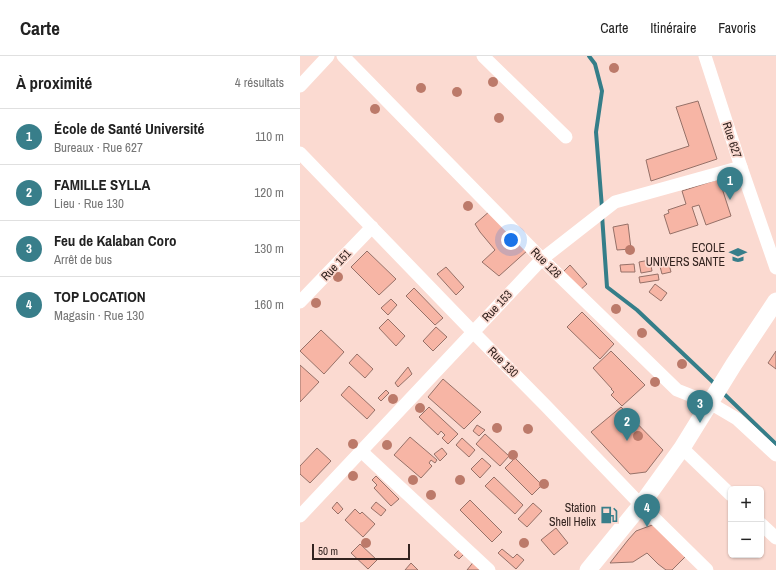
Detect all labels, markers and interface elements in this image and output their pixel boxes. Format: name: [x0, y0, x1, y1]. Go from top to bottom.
text: Carte: [20, 15, 60, 41]
text: Carte: [600, 19, 628, 37]
text: Itinéraire: [650, 19, 696, 37]
text: Favoris: [718, 19, 756, 37]
text: À proximité: [16, 71, 92, 94]
text: 4 résultats: [235, 74, 284, 91]
text: École de Santé Université: [54, 118, 204, 139]
street label: Rue 627: [719, 120, 746, 161]
text: 1: [26, 128, 32, 145]
text: 110 m: [255, 128, 284, 145]
text: Bureaux · Rue 627: [54, 139, 143, 156]
pin: 1: [717, 167, 743, 200]
text: FAMILLE SYLLA: [54, 174, 150, 195]
text: 2: [26, 184, 32, 201]
text: 120 m: [254, 184, 284, 201]
text: Lieu · Rue 130: [54, 195, 124, 212]
text: Feu de Kalaban Coro: [54, 230, 176, 251]
your location: [501, 230, 521, 250]
text: 3: [26, 240, 32, 257]
text: 130 m: [254, 240, 284, 257]
place label: ECOLE UNIVERS SANTE: [646, 240, 725, 270]
street label: Rue 128: [527, 244, 565, 282]
school or university icon: ECOLE UNIVERS SANTE: [728, 245, 748, 265]
street label: Rue 151: [317, 246, 355, 284]
text: Arrêt de bus: [54, 251, 112, 268]
text: TOP LOCATION: [54, 286, 146, 307]
street label: Rue 153: [478, 287, 516, 325]
text: 4: [26, 296, 32, 313]
text: 160 m: [254, 296, 284, 313]
text: Magasin · Rue 130: [54, 307, 144, 324]
street label: Rue 130: [484, 343, 522, 381]
pin: 3: [687, 390, 713, 423]
pin: 2: [614, 408, 640, 441]
map controls: [728, 486, 764, 558]
button: +: [728, 486, 764, 522]
pin: 4: [634, 494, 660, 527]
place label: Station Shell Helix: [549, 500, 596, 530]
fuel station icon: Station Shell Helix: [599, 505, 619, 525]
button: −: [728, 522, 764, 558]
scale bar: [312, 542, 410, 561]
text: 50 m: [318, 544, 338, 558]

